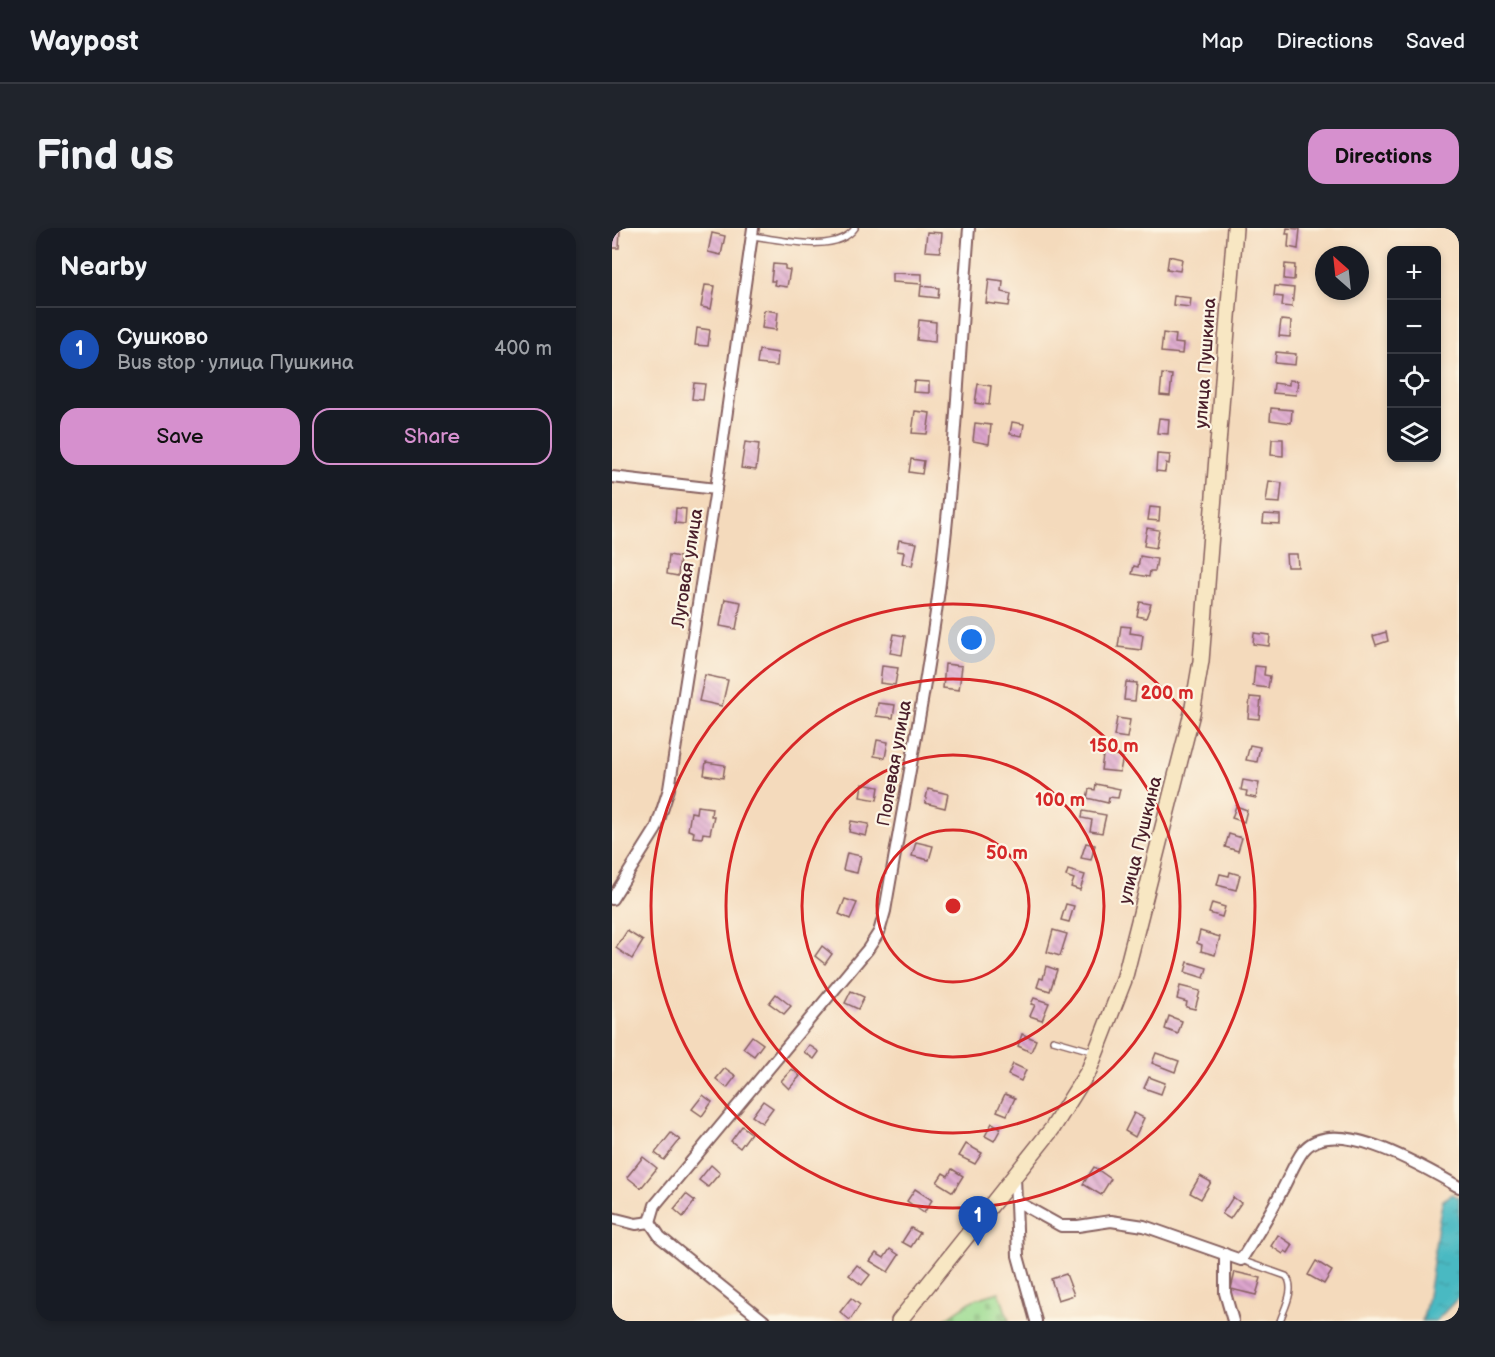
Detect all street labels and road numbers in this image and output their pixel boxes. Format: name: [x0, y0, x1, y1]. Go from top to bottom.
street label: улица Пушкина: [1190, 297, 1221, 429]
street label: Луговая улица: [668, 507, 707, 630]
street label: Полевая улица: [873, 698, 916, 828]
street label: улица Пушкина: [1114, 774, 1167, 906]

